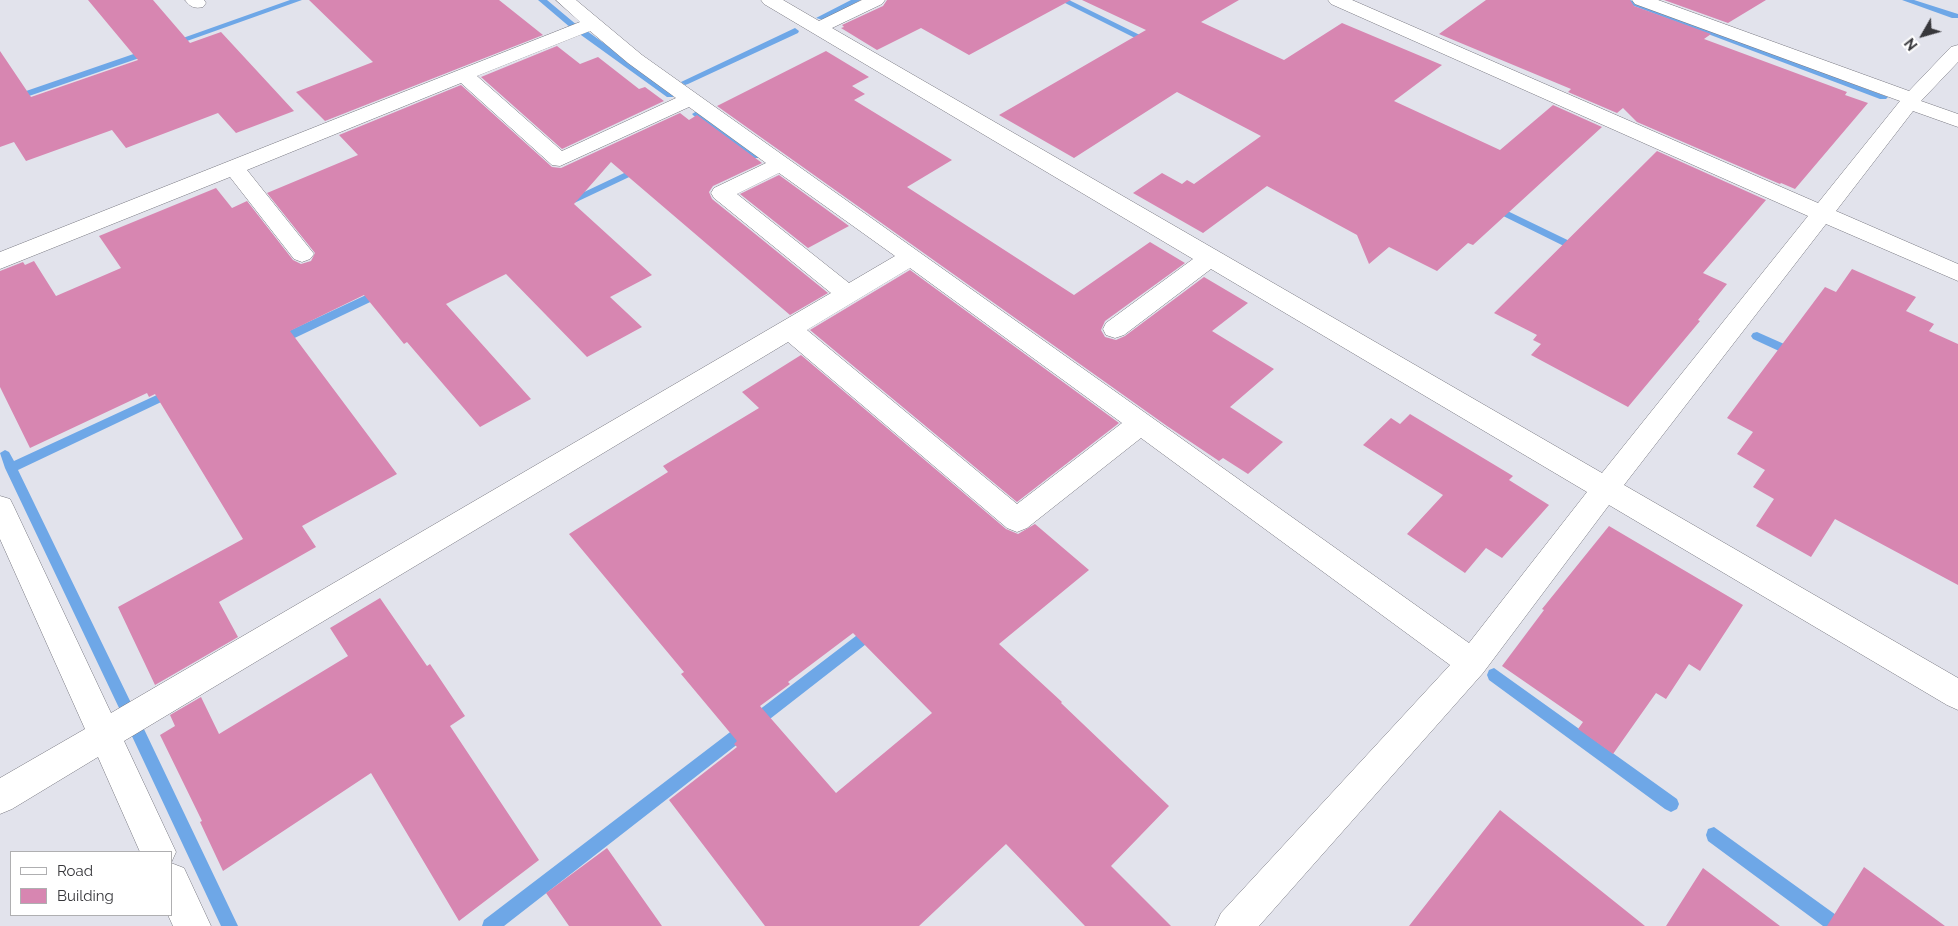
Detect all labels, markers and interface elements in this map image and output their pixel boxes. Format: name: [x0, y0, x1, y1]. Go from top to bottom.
north arrow: [1898, 10, 1948, 60]
text: N: [1902, 35, 1921, 53]
legend: [10, 851, 172, 916]
text: Road: [57, 862, 93, 880]
text: Building: [57, 887, 114, 905]

